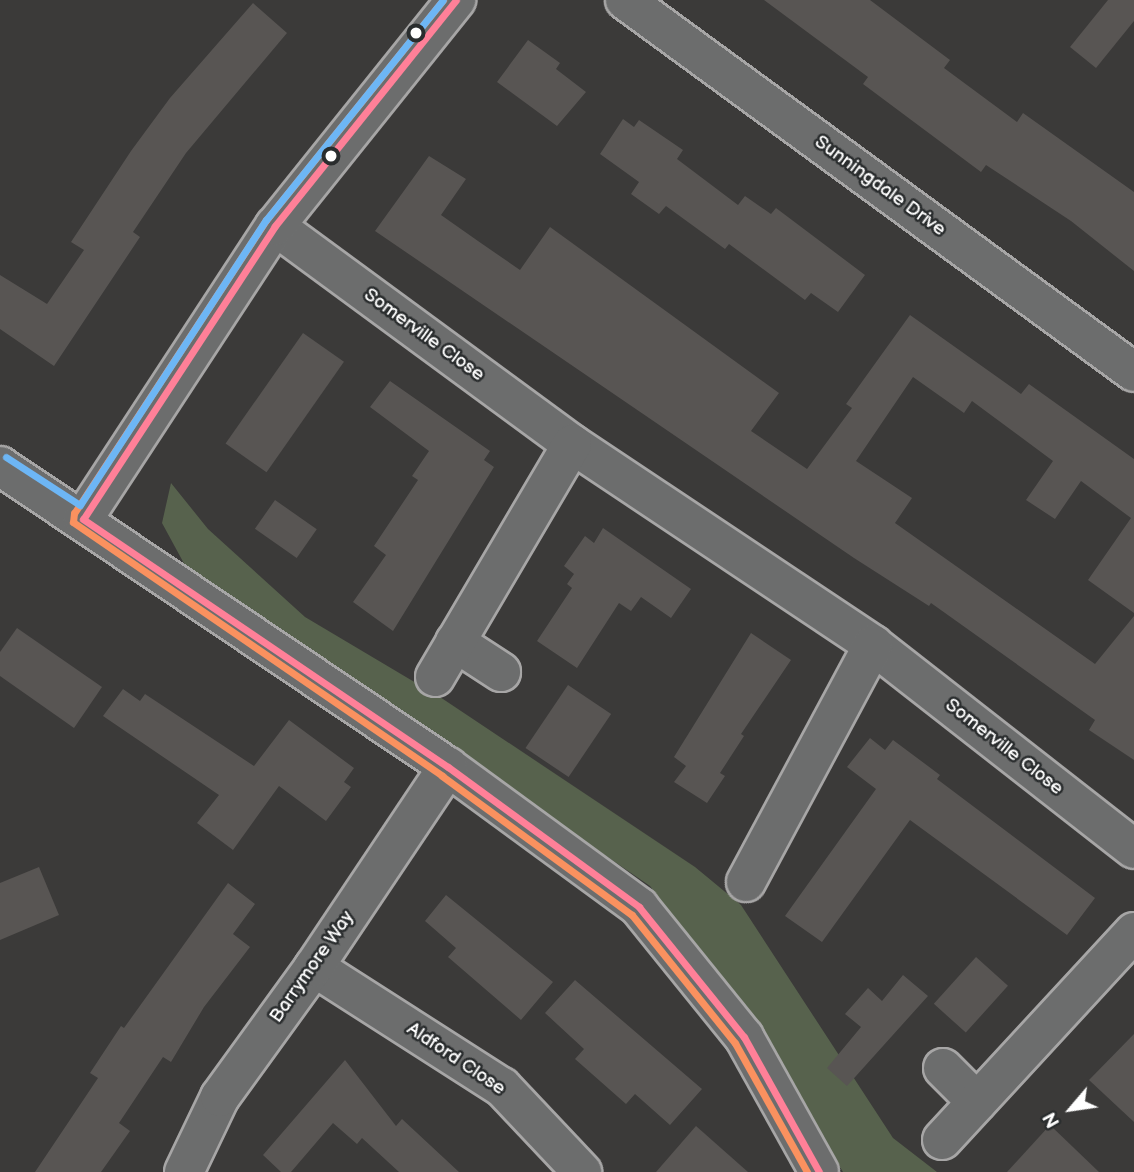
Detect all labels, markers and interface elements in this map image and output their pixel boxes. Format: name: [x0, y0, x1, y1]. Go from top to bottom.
unlabelled marker: [409, 26, 423, 40]
street label: Sunningdale Drive: [810, 131, 950, 241]
unlabelled marker: [324, 149, 338, 163]
street label: Somerville Close: [359, 284, 489, 386]
street label: Somerville Close: [940, 694, 1068, 800]
street label: Barrymore Way: [265, 906, 359, 1028]
street label: Aldford Close: [402, 1018, 510, 1100]
north arrow: [1036, 1074, 1106, 1144]
text: N: [1039, 1108, 1066, 1131]

